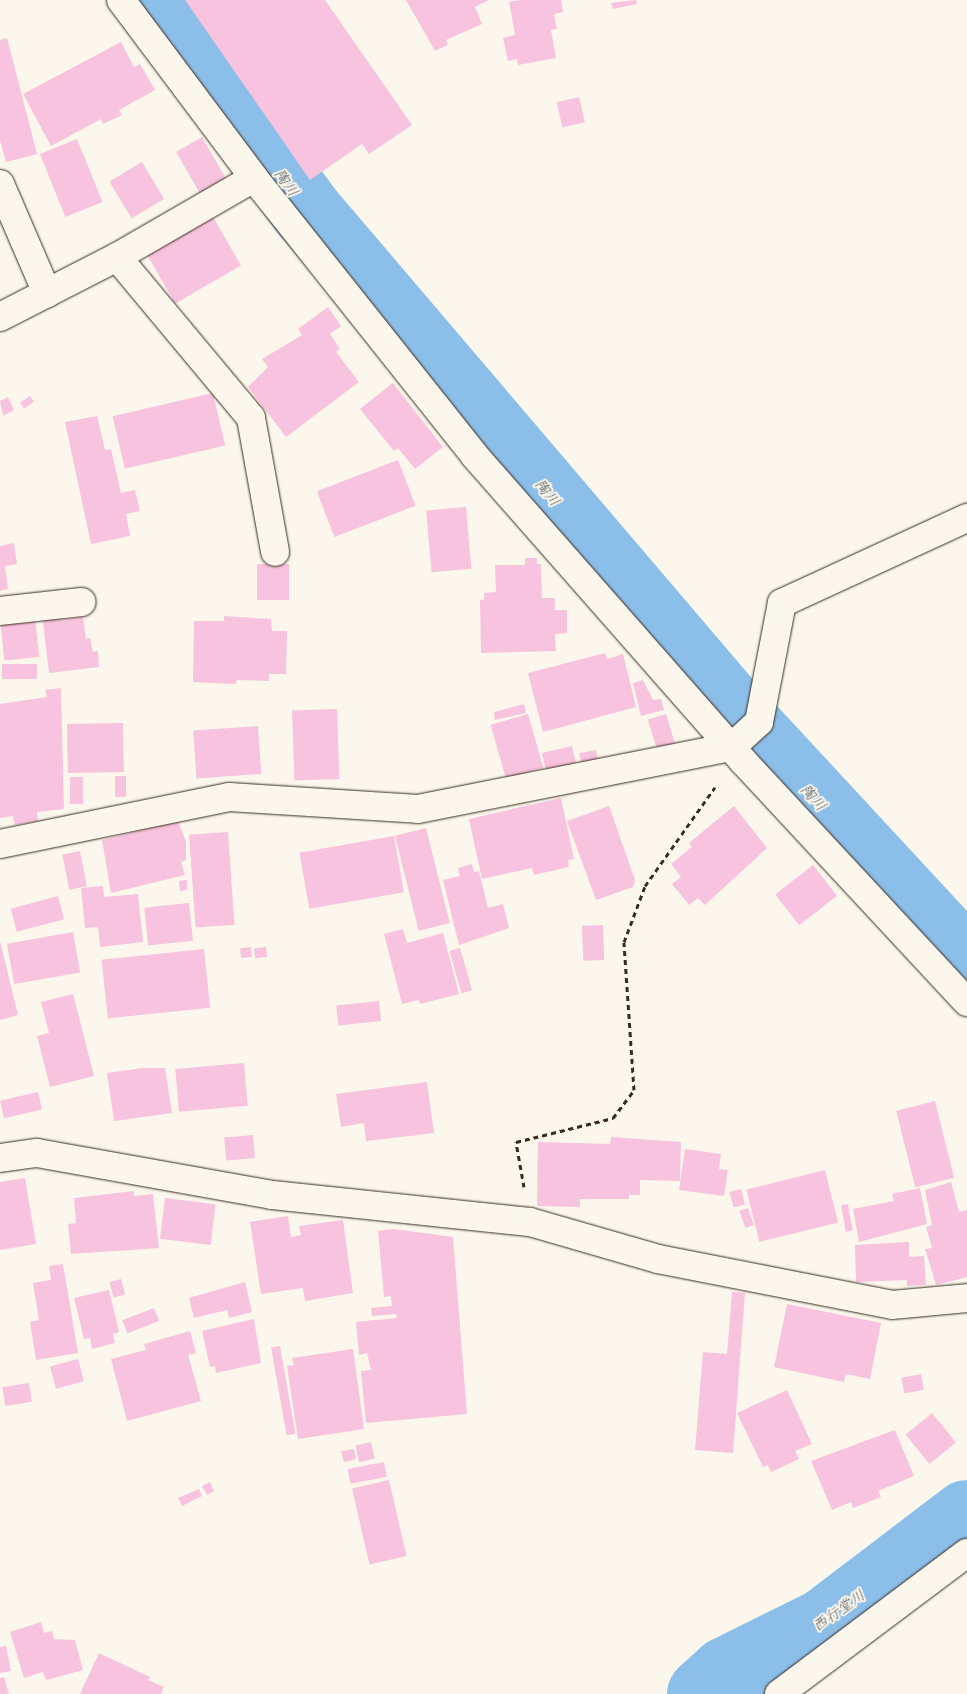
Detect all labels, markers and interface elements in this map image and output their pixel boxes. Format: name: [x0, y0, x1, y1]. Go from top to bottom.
water label: 陶川: [270, 166, 302, 200]
water label: 陶川: [530, 476, 564, 510]
water label: 陶川: [796, 781, 830, 815]
water label: 西行堂川: [809, 1586, 869, 1636]

